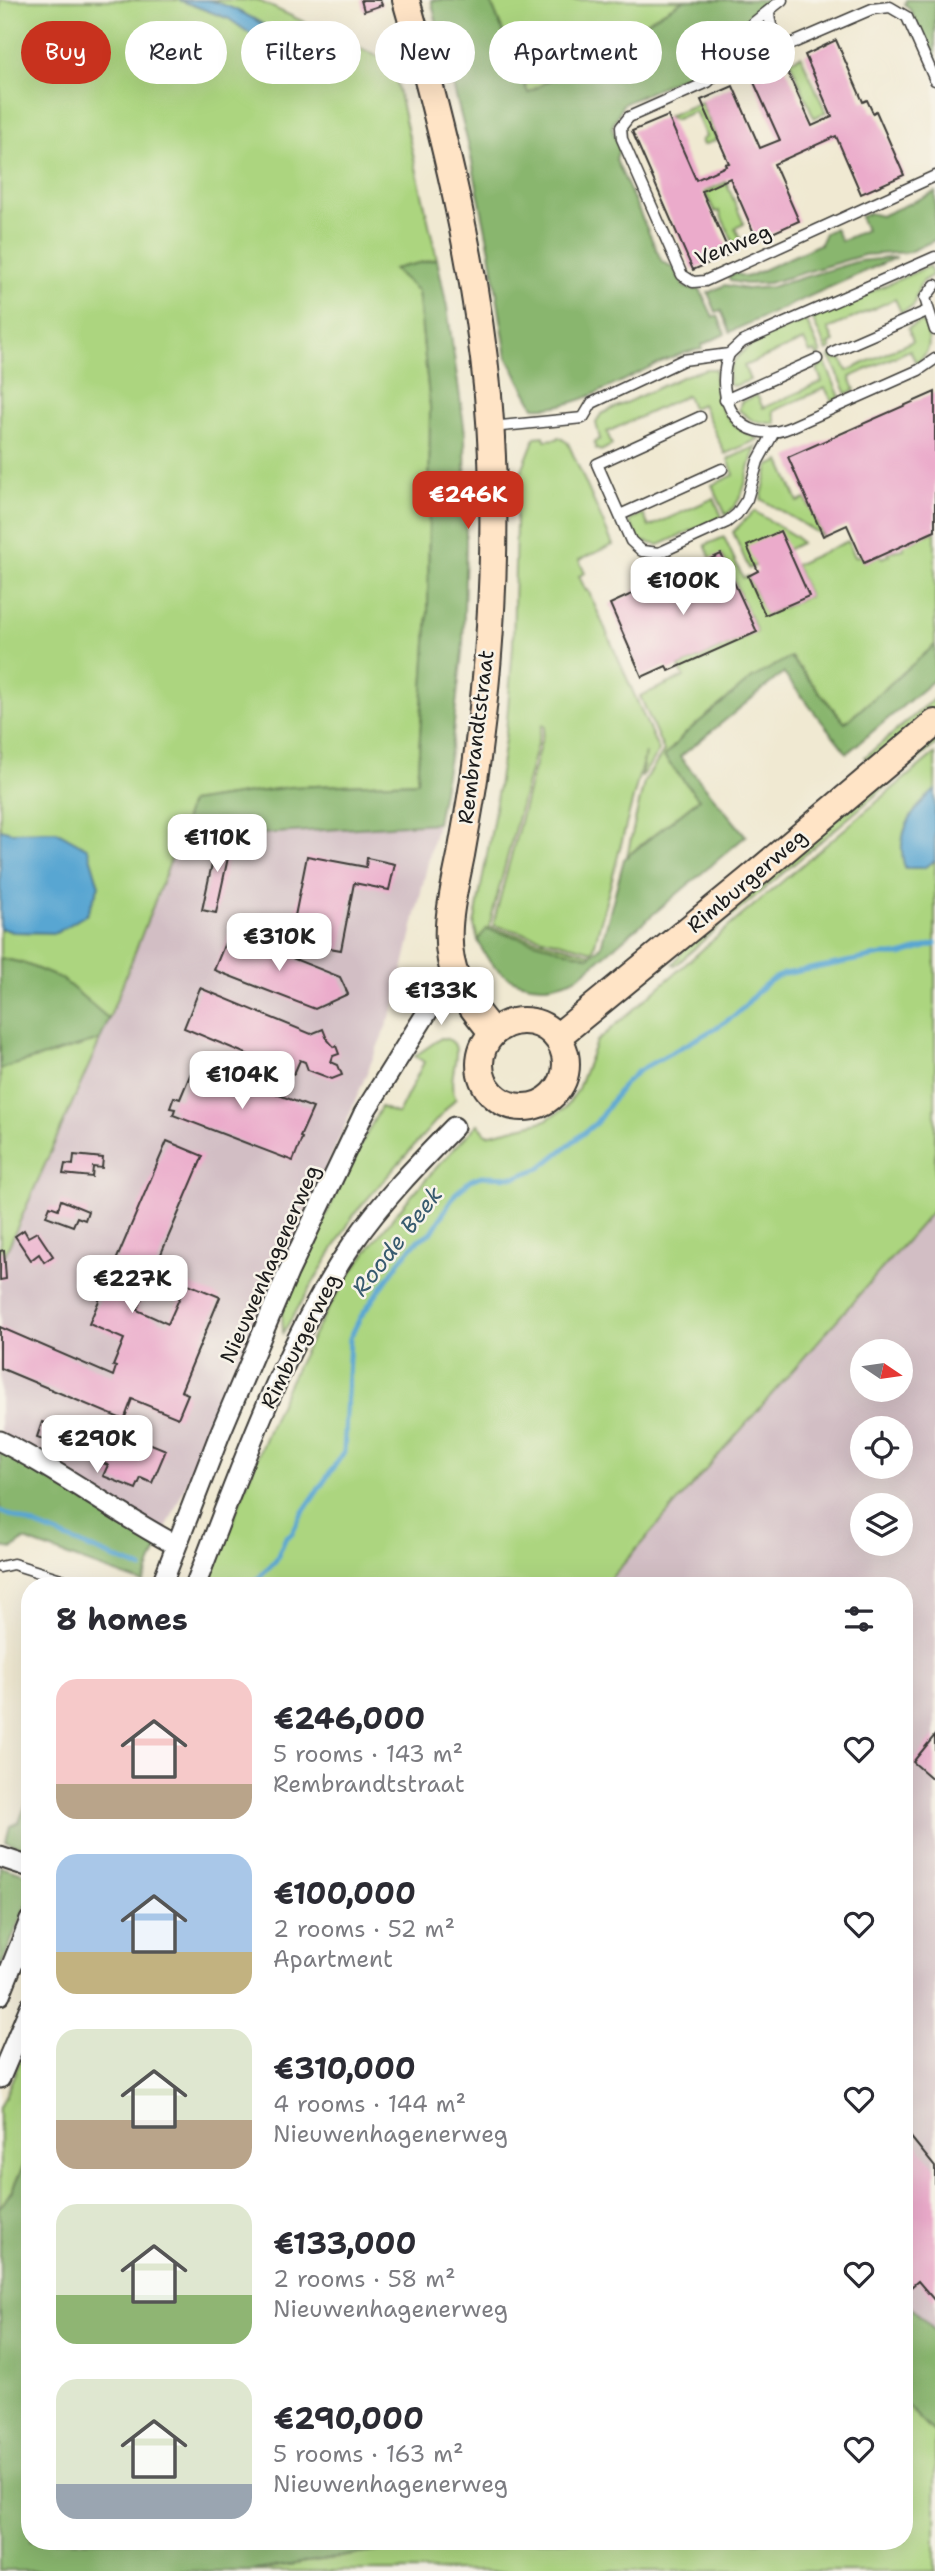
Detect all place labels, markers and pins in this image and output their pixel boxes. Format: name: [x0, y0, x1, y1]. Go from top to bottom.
pin: €246K: [419, 472, 517, 531]
pin: €100K: [634, 558, 732, 617]
pin: €110K: [168, 814, 266, 874]
pin: €310K: [230, 914, 328, 973]
pin: €133K: [392, 968, 490, 1027]
pin: €104K: [193, 1052, 291, 1111]
pin: €227K: [83, 1256, 181, 1315]
pin: €290K: [48, 1416, 146, 1475]

